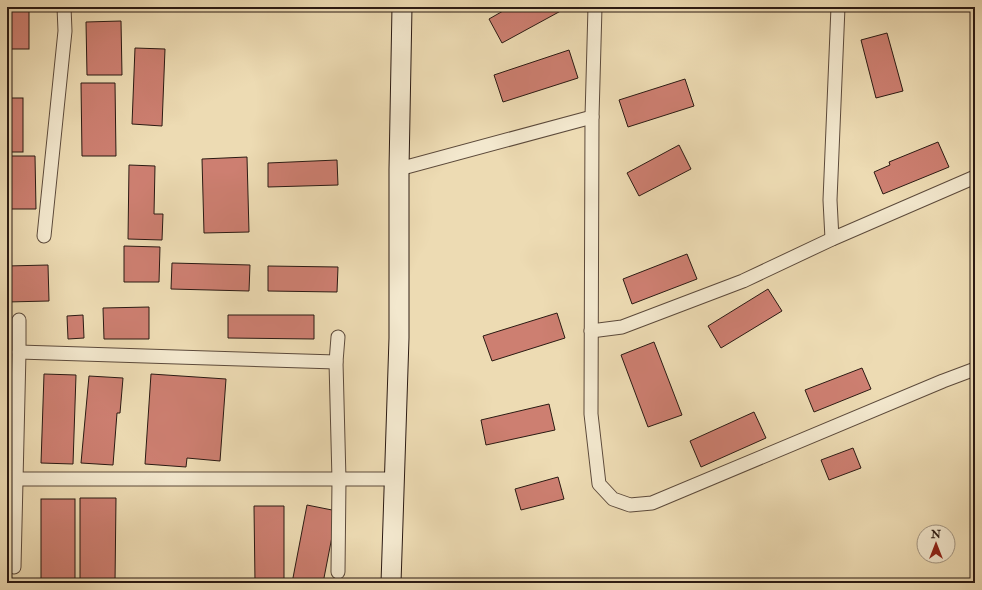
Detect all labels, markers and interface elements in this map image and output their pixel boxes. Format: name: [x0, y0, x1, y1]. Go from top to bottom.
north arrow: [916, 524, 956, 564]
text: N: [930, 528, 942, 541]

